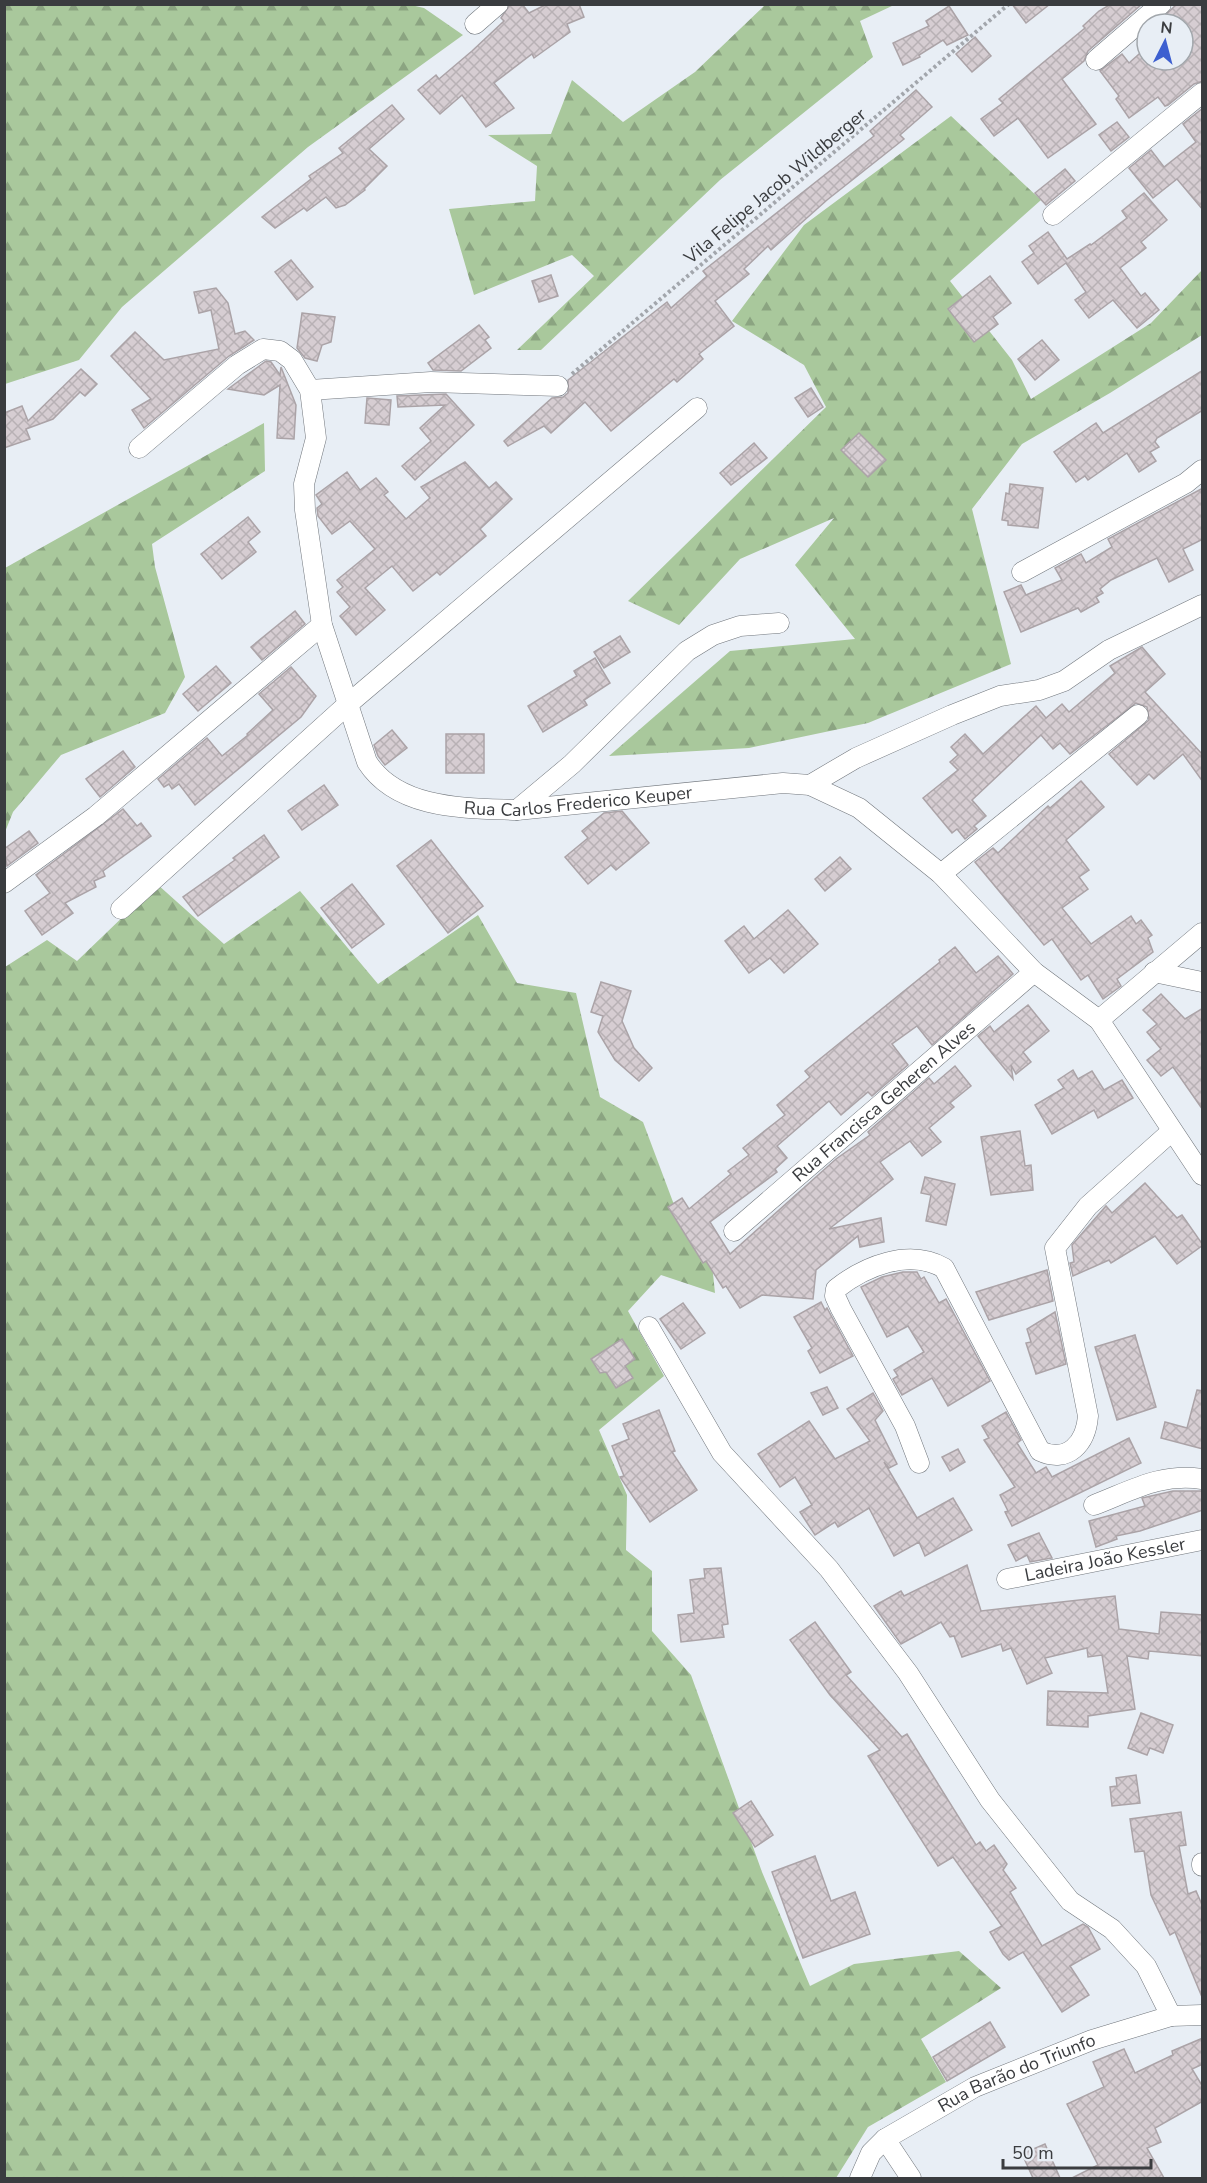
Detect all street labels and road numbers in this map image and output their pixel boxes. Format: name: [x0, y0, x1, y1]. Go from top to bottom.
street label: Vila Felipe Jacob Wildberger: [678, 102, 872, 270]
street label: Rua Carlos Frederico Keuper: [463, 780, 694, 822]
street label: Rua Francisca Geheren Alves: [787, 1016, 981, 1187]
street label: Ladeira João Kessler: [1023, 1531, 1188, 1587]
street label: Rua Barão do Triunfo: [933, 2028, 1099, 2118]

